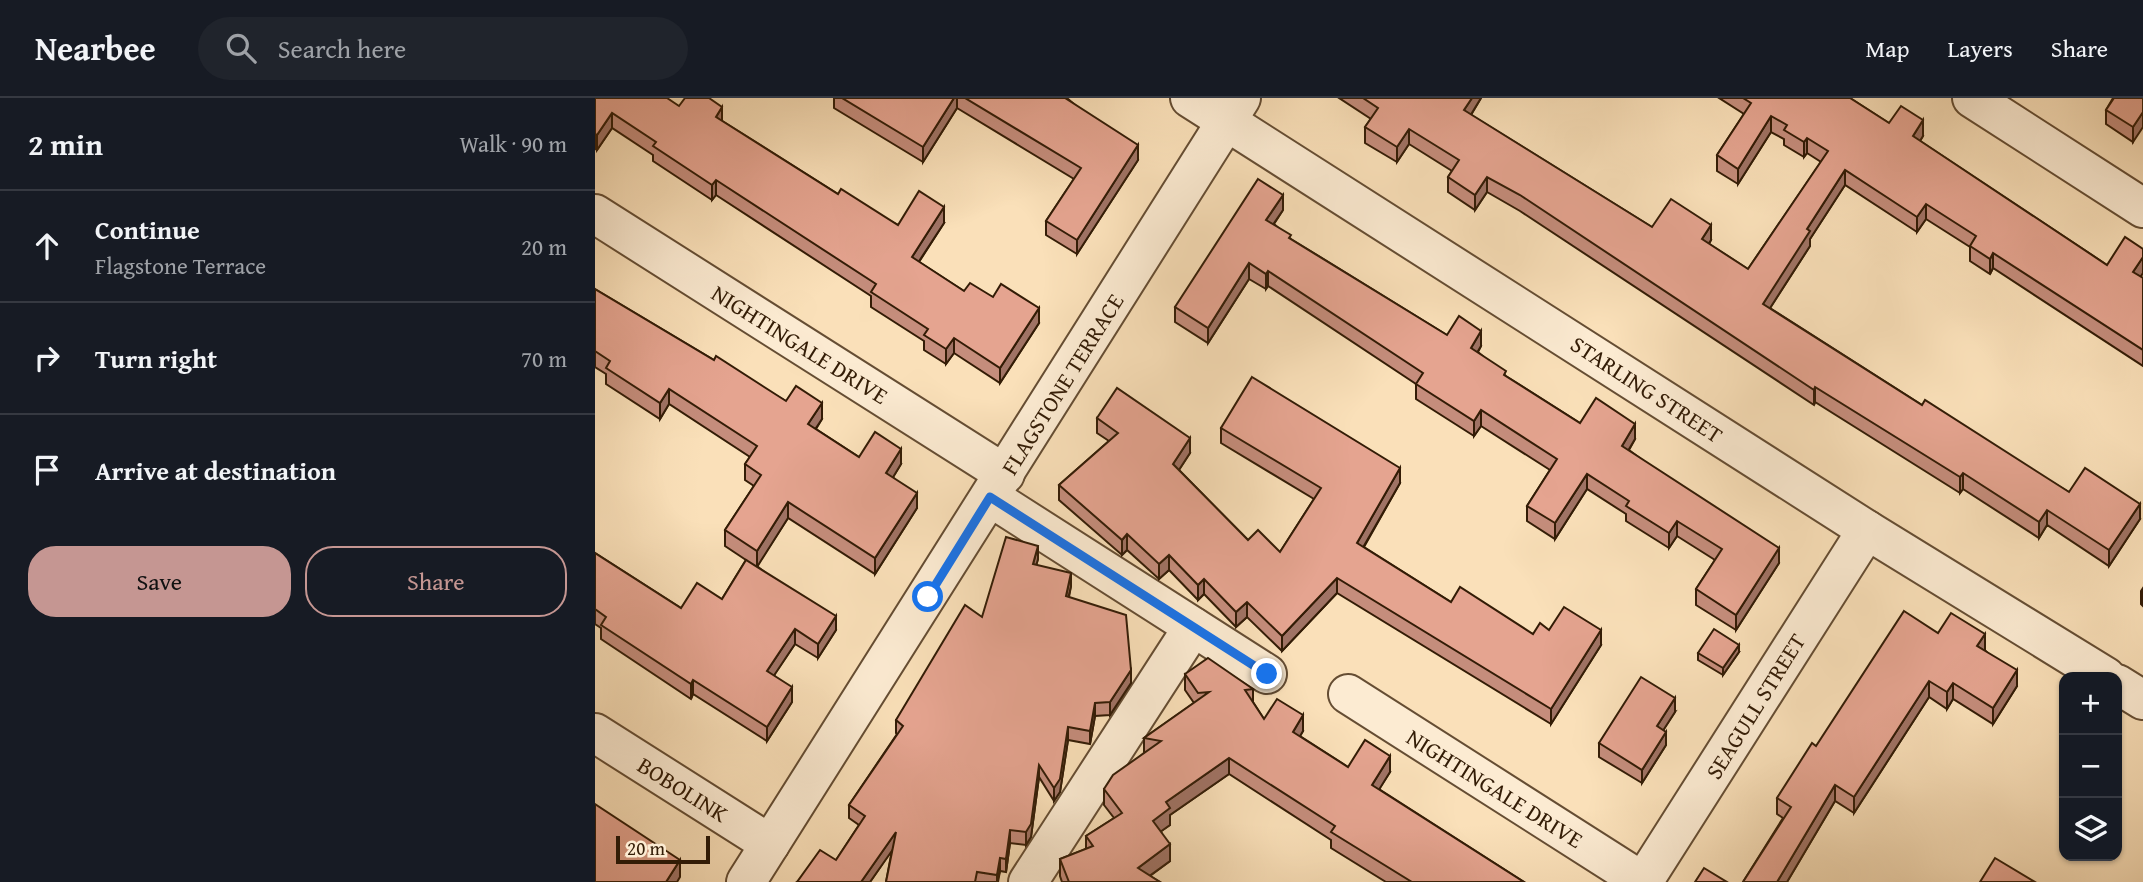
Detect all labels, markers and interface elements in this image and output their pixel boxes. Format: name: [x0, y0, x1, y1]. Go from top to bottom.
search box: [198, 17, 688, 80]
text: Nearbee: [35, 24, 156, 72]
icon: search: [222, 29, 260, 67]
text: Search here: [278, 29, 406, 68]
text: Map: [1866, 31, 1909, 66]
text: Layers: [1947, 31, 2013, 66]
text: Share: [2051, 31, 2108, 66]
text: 2 min: [28, 122, 103, 166]
text: Walk · 90 m: [459, 127, 567, 160]
text: Continue: [95, 210, 200, 249]
icon: ahead: [28, 227, 66, 265]
text: 20 m: [521, 230, 567, 263]
text: Flagstone Terrace: [95, 249, 266, 282]
street label: NIGHTINGALE DRIVE: [705, 276, 895, 412]
street label: FLAGSTONE TERRACE: [993, 287, 1131, 481]
street label: STARLING STREET: [1564, 327, 1730, 451]
icon: right: [28, 339, 66, 377]
text: Turn right: [95, 339, 217, 378]
text: 70 m: [521, 342, 567, 375]
icon: arrive: [28, 451, 66, 489]
text: Arrive at destination: [95, 451, 336, 490]
button: Save: [28, 546, 291, 617]
button: Share: [305, 546, 567, 617]
route start: [912, 581, 943, 612]
street label: SEAGULL STREET: [1697, 627, 1813, 785]
route end: [1251, 658, 1282, 689]
map controls: [2059, 672, 2122, 861]
button: +: [2059, 672, 2122, 735]
street label: NIGHTINGALE DRIVE: [1400, 720, 1590, 856]
button: −: [2059, 735, 2122, 798]
street label: BOBOLINK: [631, 748, 735, 830]
button: layers: [2059, 798, 2122, 861]
scale bar: [616, 833, 711, 865]
text: 20 m: [627, 834, 665, 862]

